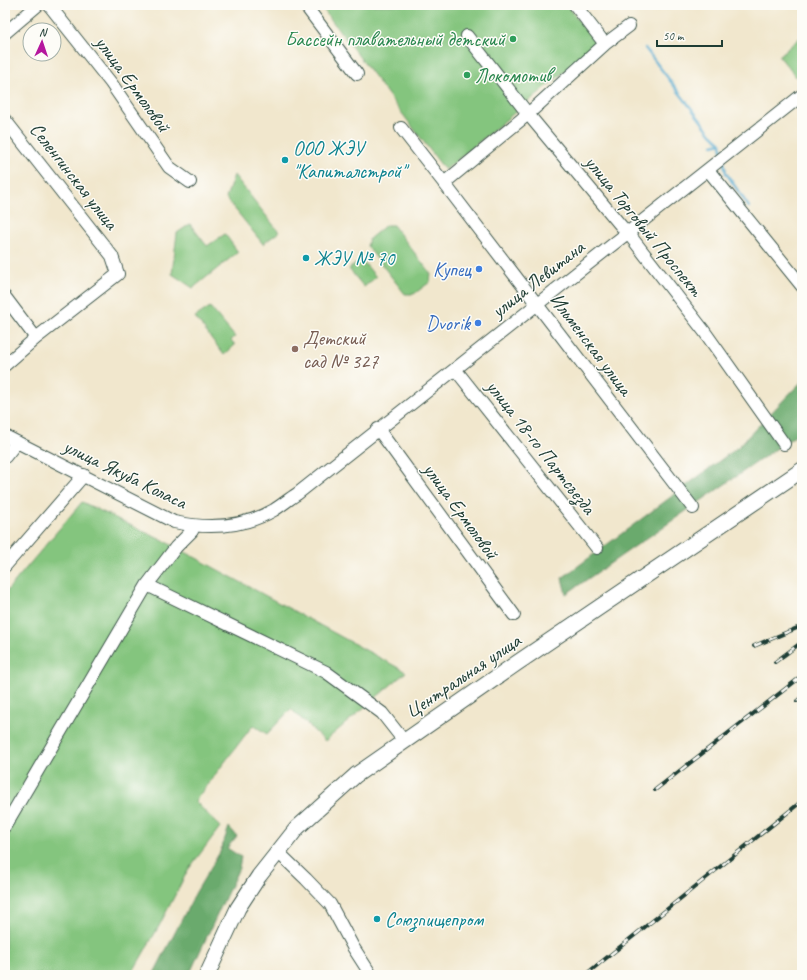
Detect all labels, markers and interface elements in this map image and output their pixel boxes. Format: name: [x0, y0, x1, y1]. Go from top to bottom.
north arrow: [22, 22, 62, 62]
scale bar: [657, 22, 722, 48]
text: N: [39, 25, 48, 39]
place label: Бассейн плавательный детский: [285, 27, 507, 52]
text: 50 m: [663, 28, 685, 44]
street label: улица Ермоловой: [89, 30, 177, 138]
marker: Бассейн плавательный детский: [508, 34, 518, 44]
place label: Локомотив: [475, 63, 556, 88]
marker: Локомотив: [462, 70, 472, 80]
street label: Селенгинская улица: [24, 117, 125, 236]
place label: ООО ЖЭУ "Капиталстрой": [293, 136, 410, 184]
street label: улица Торговый Проспект: [579, 150, 710, 303]
marker: ООО ЖЭУ "Капиталстрой": [280, 155, 290, 165]
street label: улица Левитана: [486, 234, 591, 324]
place label: ЖЭУ № 70: [314, 246, 396, 271]
marker: ЖЭУ № 70: [301, 253, 311, 263]
place label: Купец: [433, 257, 472, 282]
marker: Купец: [474, 264, 484, 274]
street label: Ильменская улица: [544, 287, 639, 402]
place label: Dvorik: [426, 311, 472, 336]
marker: Dvorik: [473, 318, 483, 328]
place label: Детский сад № 327: [303, 326, 379, 374]
marker: Детский сад № 327: [290, 344, 300, 354]
street label: улица 18-го Партсъезда: [479, 374, 602, 521]
street label: улица Якуба Коласа: [58, 433, 193, 516]
street label: улица Ермоловой: [417, 457, 505, 565]
street label: Центральная улица: [400, 627, 527, 724]
place label: Союзпищепром: [385, 907, 484, 933]
marker: Союзпищепром: [372, 914, 382, 924]

